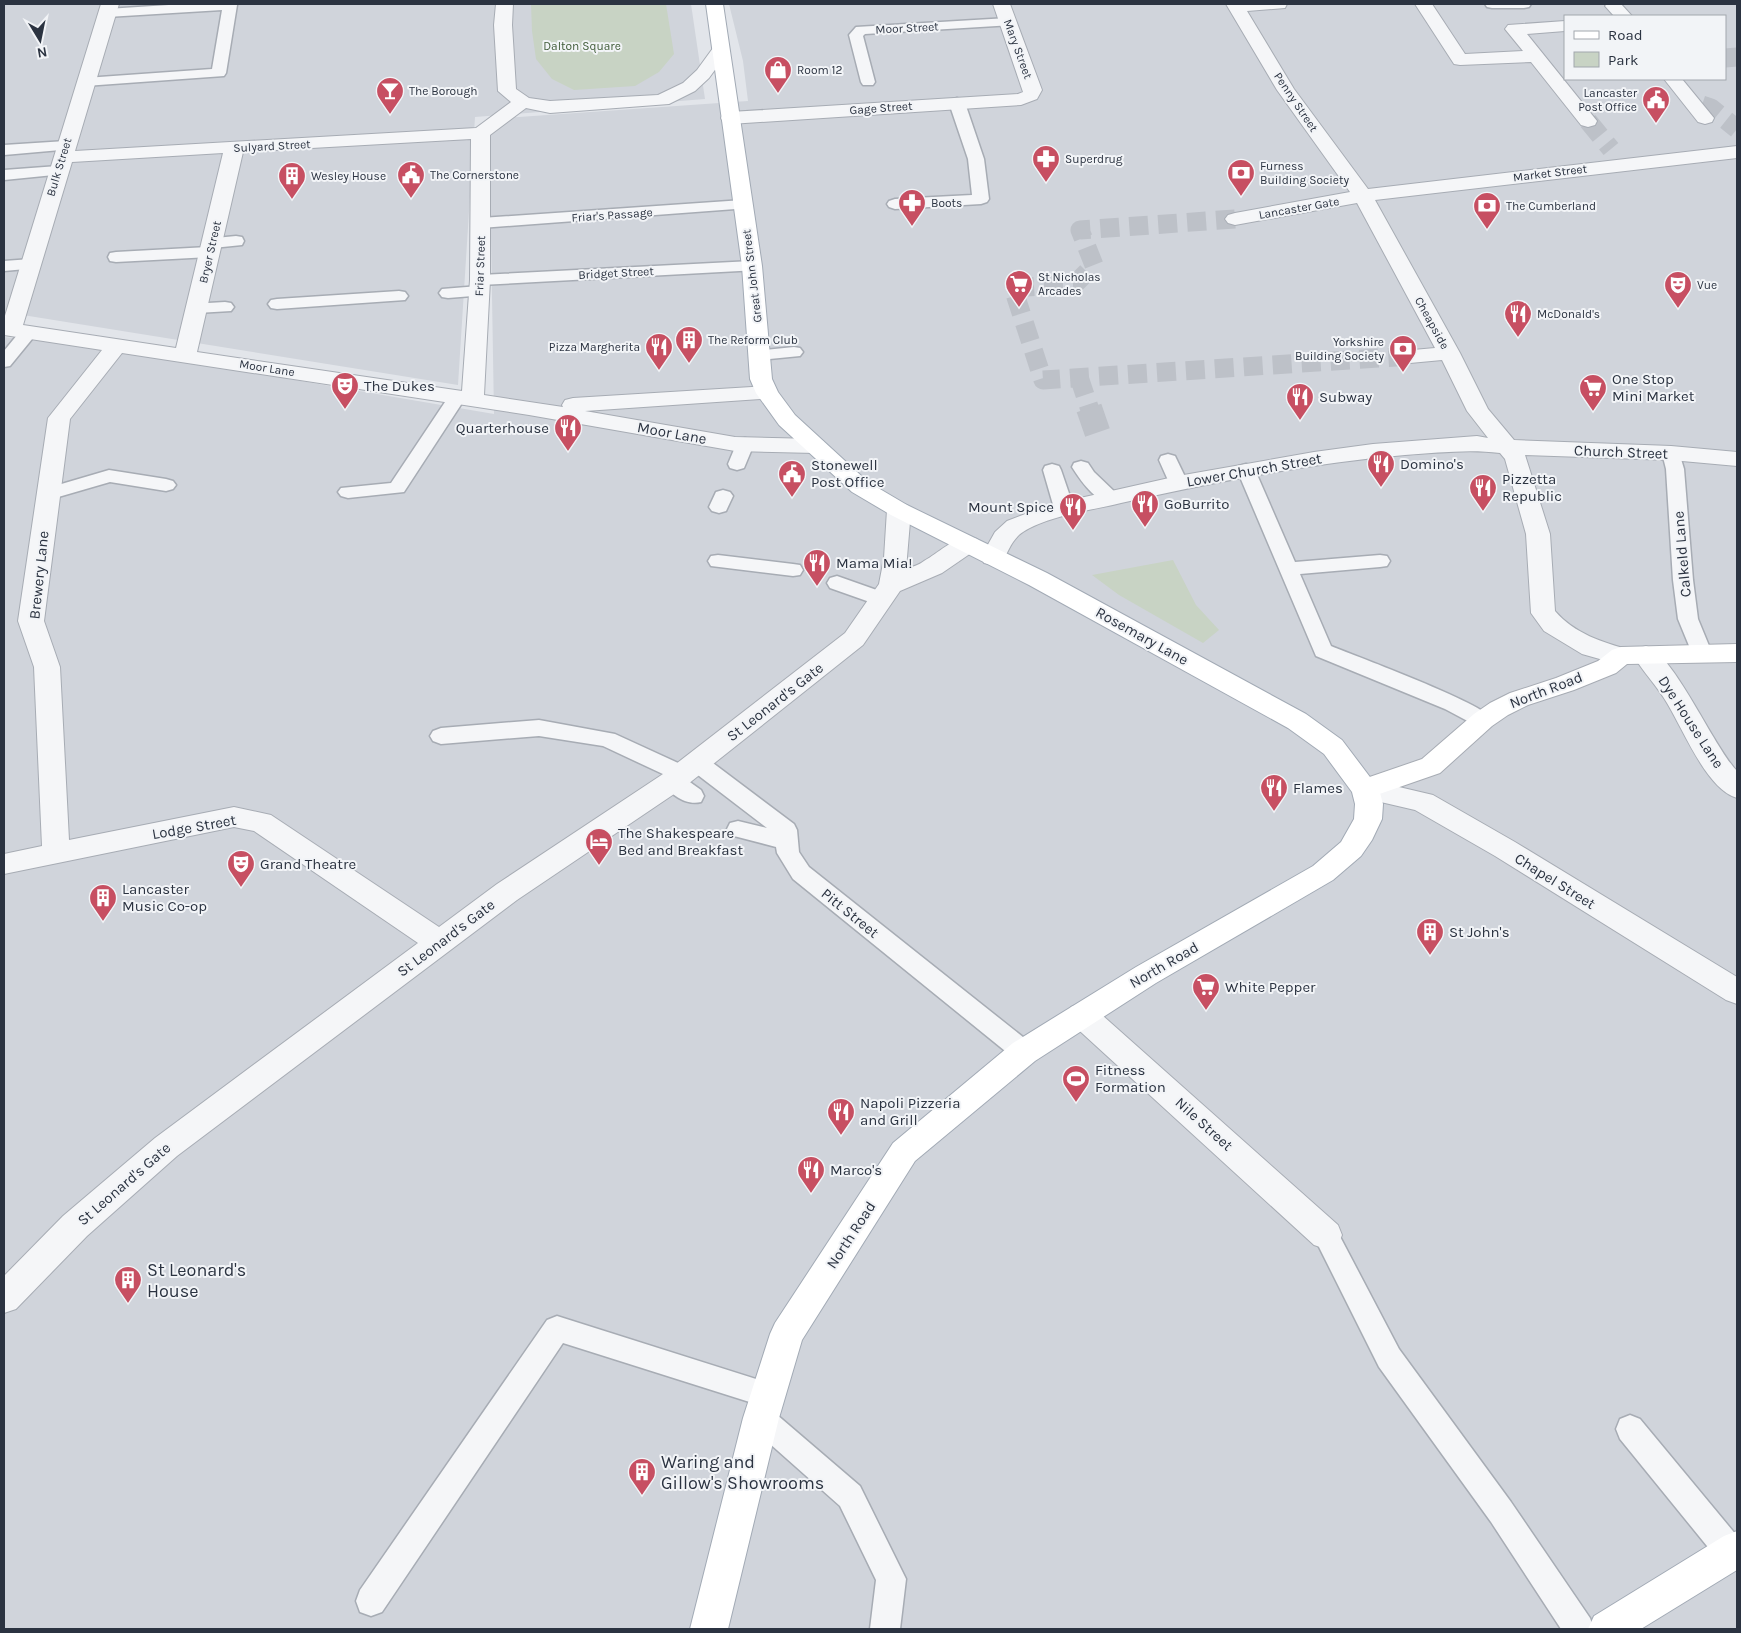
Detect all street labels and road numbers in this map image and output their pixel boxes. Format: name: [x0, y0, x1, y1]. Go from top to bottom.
street label: Mary Street: [1001, 17, 1035, 81]
street label: Moor Street: [875, 19, 940, 37]
street label: Penny Street: [1271, 70, 1321, 135]
street label: Gage Street: [849, 99, 913, 117]
street label: Bulk Street: [43, 135, 75, 198]
street label: Sulyard Street: [233, 137, 311, 155]
street label: Market Street: [1512, 161, 1588, 184]
street label: Lancaster Gate: [1258, 194, 1340, 222]
street label: Friar's Passage: [571, 205, 653, 225]
street label: Bryer Street: [196, 219, 224, 285]
street label: Great John Street: [739, 228, 765, 323]
street label: Friar Street: [472, 235, 488, 297]
street label: Bridget Street: [578, 264, 655, 282]
street label: Cheapside: [1412, 294, 1452, 352]
street label: Moor Lane: [238, 357, 296, 379]
street label: Moor Lane: [636, 418, 708, 448]
street label: Church Street: [1574, 441, 1669, 463]
street label: Lower Church Street: [1185, 449, 1323, 491]
street label: Calkeld Lane: [1669, 510, 1695, 598]
street label: Brewery Lane: [25, 530, 53, 620]
street label: Rosemary Lane: [1092, 603, 1192, 669]
street label: St Leonard's Gate: [723, 659, 827, 745]
street label: North Road: [1507, 668, 1585, 712]
street label: Dye House Lane: [1654, 672, 1728, 772]
street label: Lodge Street: [151, 811, 238, 843]
street label: Chapel Street: [1511, 849, 1599, 913]
street label: Pitt Street: [818, 884, 883, 942]
street label: St Leonard's Gate: [394, 895, 498, 981]
street label: North Road: [1126, 938, 1202, 992]
street label: Nile Street: [1171, 1093, 1237, 1155]
street label: St Leonard's Gate: [74, 1139, 174, 1229]
street label: North Road: [823, 1198, 879, 1272]

